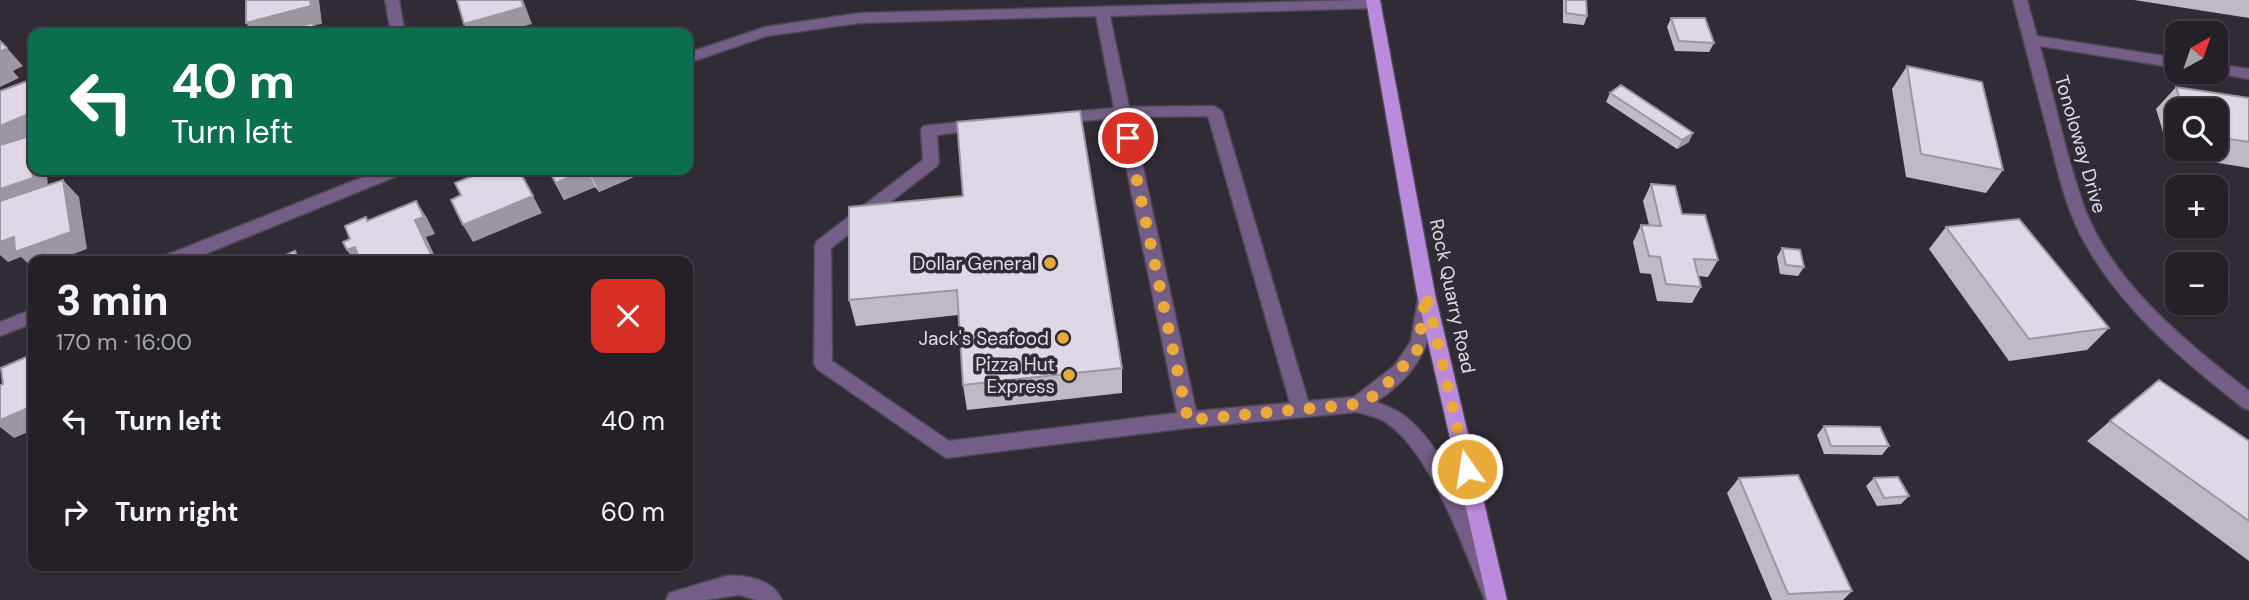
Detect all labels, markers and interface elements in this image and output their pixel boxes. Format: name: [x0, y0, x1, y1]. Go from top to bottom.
north arrow: [2165, 21, 2228, 84]
map controls: [2165, 21, 2228, 315]
text: 40 m: [171, 49, 295, 113]
icon: left: [56, 56, 147, 147]
street label: Tonoloway Drive: [2049, 72, 2112, 216]
button: search: [2165, 98, 2228, 161]
pin: [1098, 108, 1158, 168]
text: Turn left: [171, 111, 293, 153]
icon: arrive: [1109, 119, 1147, 157]
button: +: [2165, 175, 2228, 238]
street label: Rock Quarry Road: [1424, 217, 1481, 376]
place label: Dollar General: [912, 251, 1036, 276]
button: −: [2165, 252, 2228, 315]
marker: Dollar General: [1042, 255, 1058, 271]
text: 3 min: [56, 273, 169, 328]
button: close: [591, 279, 665, 353]
place label: Jack's Seafood: [918, 326, 1049, 351]
text: 170 m · 16:00: [56, 327, 192, 357]
marker: Jack's Seafood: [1055, 330, 1071, 346]
place label: Pizza Hut Express: [975, 352, 1055, 399]
marker: Pizza Hut Express: [1061, 367, 1077, 383]
icon: left: [56, 402, 94, 440]
text: Turn left: [115, 404, 222, 438]
text: 40 m: [601, 404, 665, 438]
position arrow: [1430, 432, 1504, 506]
icon: right: [56, 493, 94, 531]
text: Turn right: [115, 495, 239, 529]
text: 60 m: [601, 495, 665, 529]

